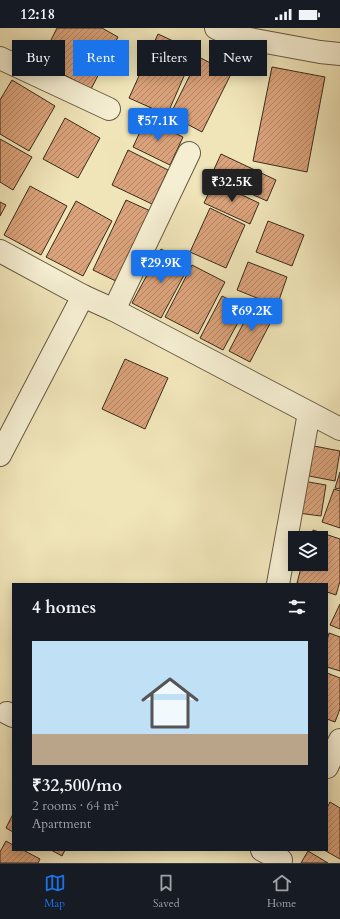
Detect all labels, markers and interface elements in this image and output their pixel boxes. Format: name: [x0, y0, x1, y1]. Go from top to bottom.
text: 12:18: [20, 4, 55, 24]
chip: Buy: [12, 40, 65, 76]
chip: Rent: [73, 40, 129, 76]
chip: Filters: [137, 40, 201, 76]
chip: New: [209, 40, 267, 76]
pin: ₹57.1K: [125, 108, 191, 142]
text: ₹57.1K: [137, 112, 179, 130]
pin: ₹32.5K: [199, 169, 265, 203]
text: ₹32.5K: [211, 173, 253, 191]
pin: ₹29.9K: [128, 250, 194, 284]
text: ₹29.9K: [140, 254, 182, 272]
pin: ₹69.2K: [219, 298, 285, 332]
text: ₹69.2K: [231, 302, 273, 320]
map controls: [288, 531, 328, 571]
button: layers: [288, 531, 328, 571]
text: 4 homes: [32, 596, 96, 619]
icon: filters: [286, 596, 308, 618]
icon: home: [134, 667, 206, 739]
text: ₹32,500/mo: [32, 774, 122, 797]
text: 2 rooms · 64 m²: [32, 797, 119, 815]
text: Apartment: [32, 815, 91, 833]
tab: Map: [44, 872, 66, 911]
tab: Saved: [153, 872, 180, 911]
tab: Home: [267, 872, 296, 911]

